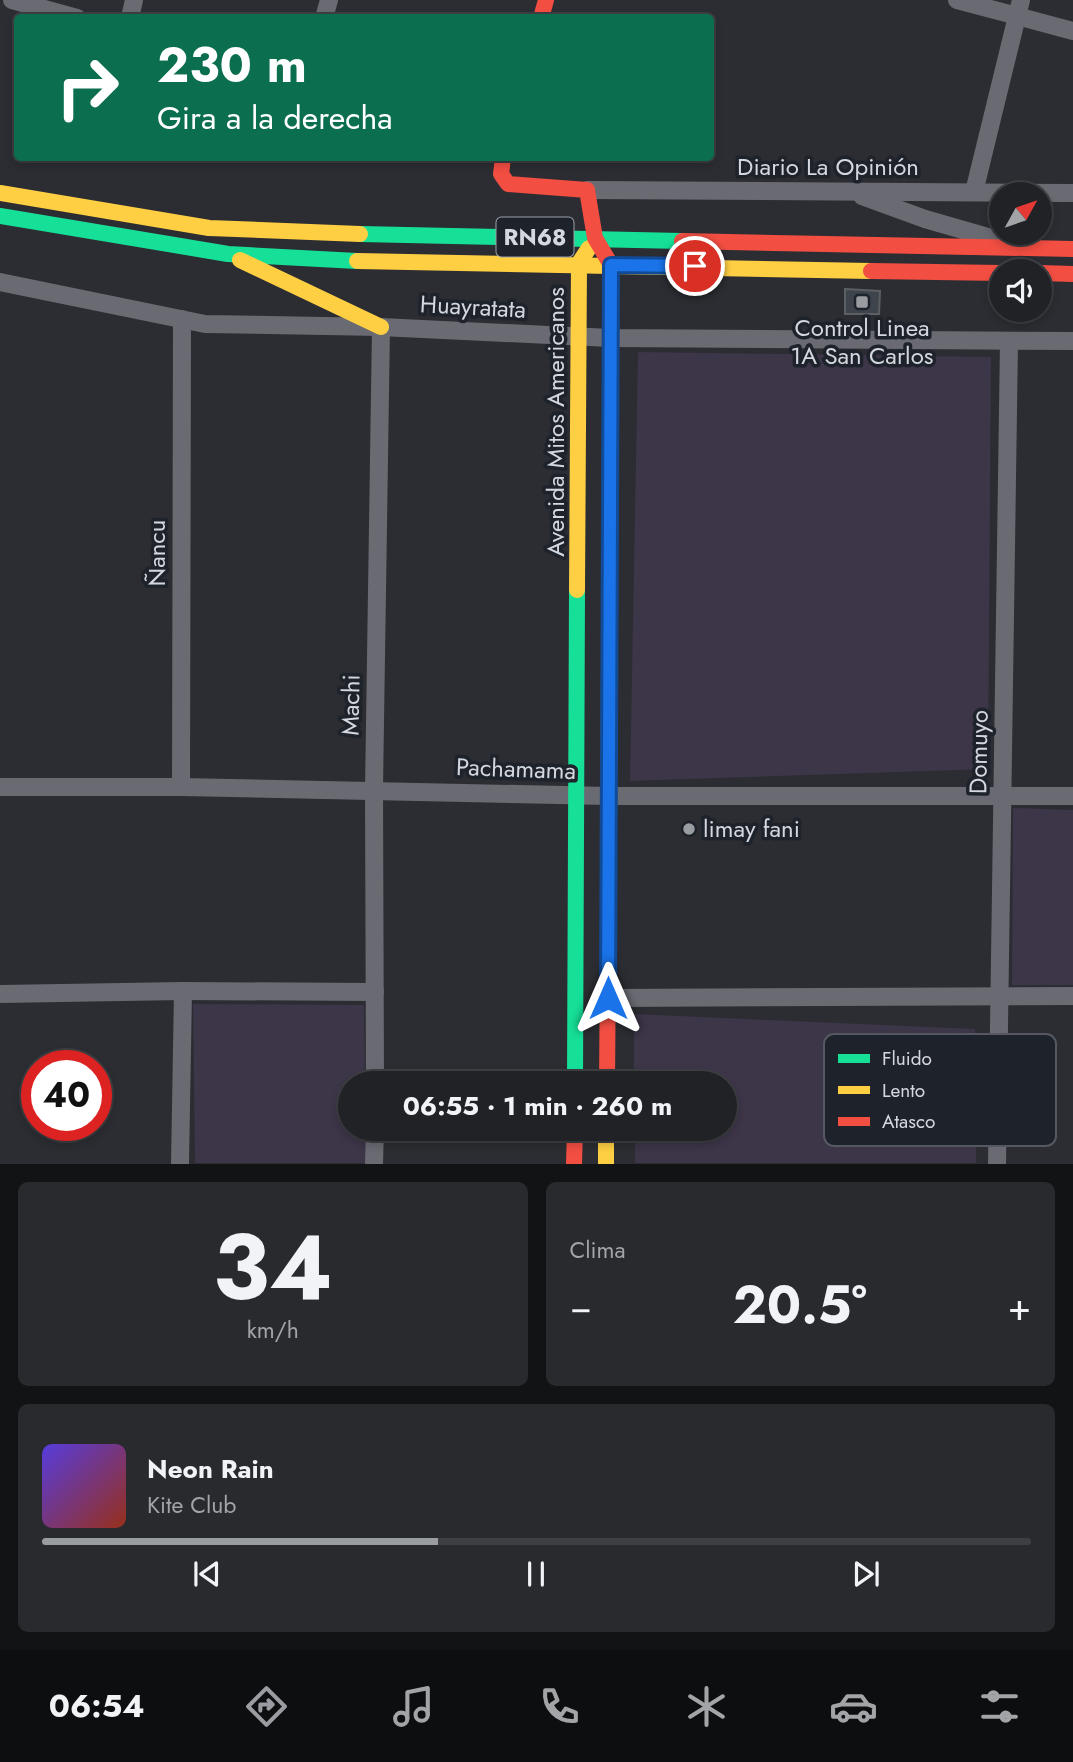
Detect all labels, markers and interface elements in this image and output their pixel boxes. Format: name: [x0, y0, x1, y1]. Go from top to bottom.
text: 230 m: [157, 30, 307, 100]
icon: right: [42, 42, 133, 133]
text: Gira a la derecha: [157, 95, 393, 141]
street label: Diario La Opinión: [737, 149, 919, 184]
north arrow: [989, 182, 1052, 245]
map controls: [989, 182, 1052, 322]
road number: RN68: [496, 218, 574, 256]
pin: [665, 236, 725, 296]
icon: arrive: [676, 247, 714, 285]
button: sound: [989, 259, 1052, 322]
street label: Huayratata: [419, 286, 527, 327]
street label: Avenida Mitos Americanos: [538, 287, 573, 557]
marker: Control Linea 1A San Carlos: [854, 294, 870, 310]
place label: Control Linea 1A San Carlos: [791, 310, 933, 373]
street label: Ñancu: [139, 520, 174, 586]
street label: Machi: [332, 674, 369, 736]
street label: Domuyo: [960, 710, 997, 794]
street label: Pachamama: [455, 749, 577, 788]
place label: limay fani: [703, 811, 800, 846]
marker: limay fani: [681, 821, 697, 837]
position arrow: [571, 961, 645, 1035]
legend: [824, 1034, 1056, 1146]
text: Fluido: [882, 1045, 932, 1072]
speed limit sign: 40: [21, 1050, 112, 1141]
text: Lento: [882, 1077, 925, 1104]
text: 06:55 · 1 min · 260 m: [403, 1087, 672, 1125]
text: Atasco: [882, 1108, 935, 1135]
text: 34: [213, 1202, 333, 1333]
text: Clima: [570, 1233, 626, 1267]
text: 20.5°: [733, 1267, 867, 1343]
text: −: [570, 1279, 592, 1334]
text: +: [1008, 1279, 1031, 1334]
text: km/h: [247, 1313, 299, 1347]
text: Neon Rain: [147, 1450, 274, 1488]
text: Kite Club: [147, 1488, 236, 1522]
icon: previous: [188, 1555, 226, 1593]
icon: pause: [517, 1555, 555, 1593]
icon: next: [847, 1555, 885, 1593]
icon: directions: [242, 1682, 291, 1731]
icon: music: [389, 1682, 438, 1731]
icon: phone: [535, 1682, 584, 1731]
icon: climate: [682, 1682, 731, 1731]
icon: car: [829, 1682, 878, 1731]
icon: filters: [975, 1682, 1024, 1731]
text: 06:54: [49, 1683, 145, 1729]

